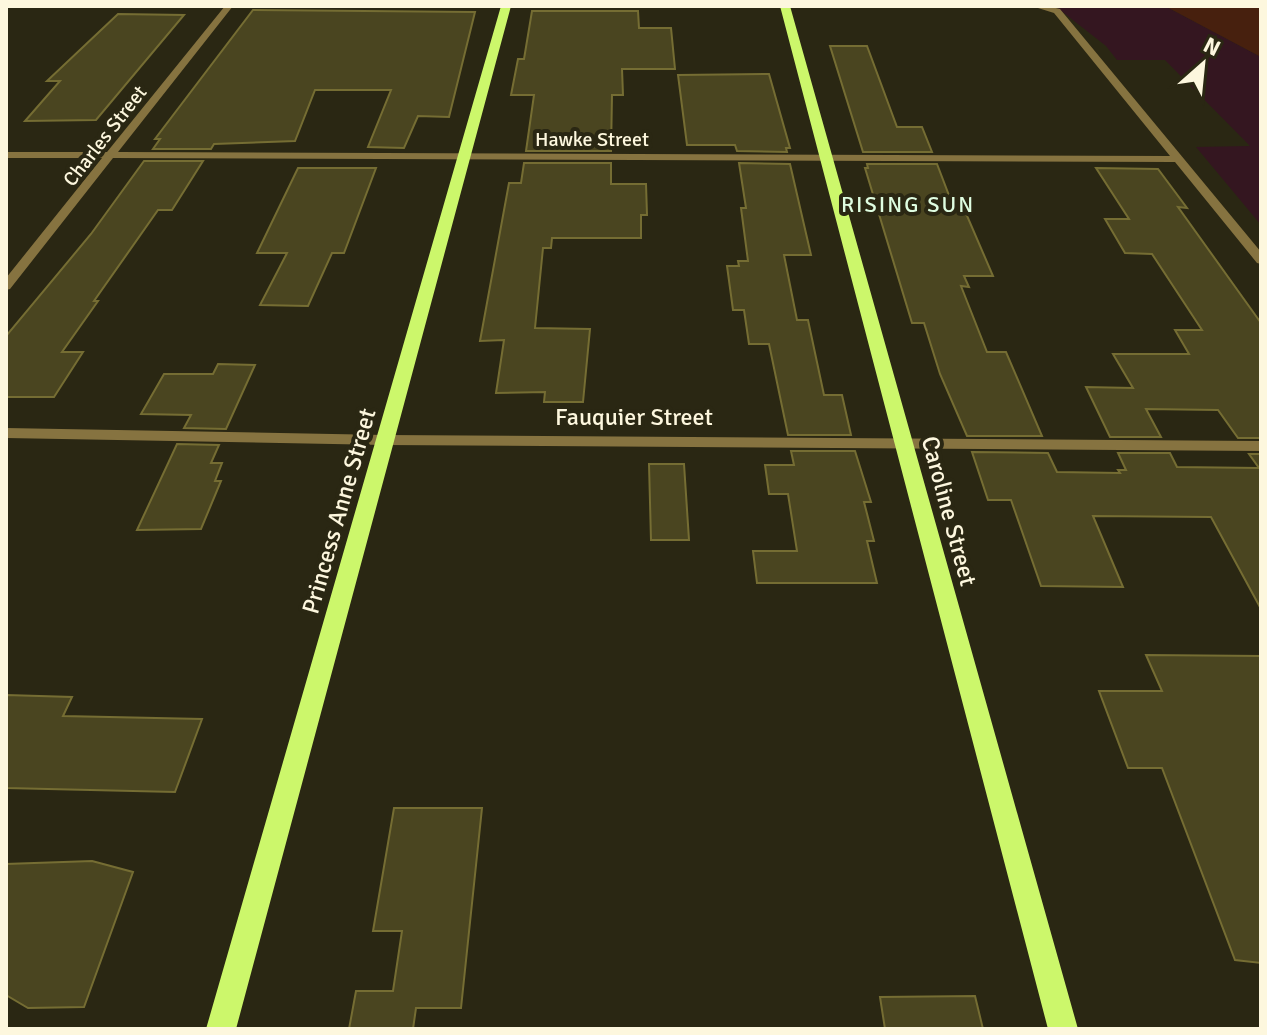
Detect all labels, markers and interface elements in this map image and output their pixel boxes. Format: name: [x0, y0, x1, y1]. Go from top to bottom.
north arrow: [1163, 24, 1243, 104]
text: N: [1199, 31, 1225, 62]
street label: Charles Street: [58, 80, 152, 192]
street label: Hawke Street: [535, 127, 649, 152]
district label: RISING SUN: [841, 191, 975, 218]
street label: Fauquier Street: [555, 402, 713, 432]
street label: Princess Anne Street: [295, 405, 383, 617]
street label: Caroline Street: [915, 433, 983, 589]

